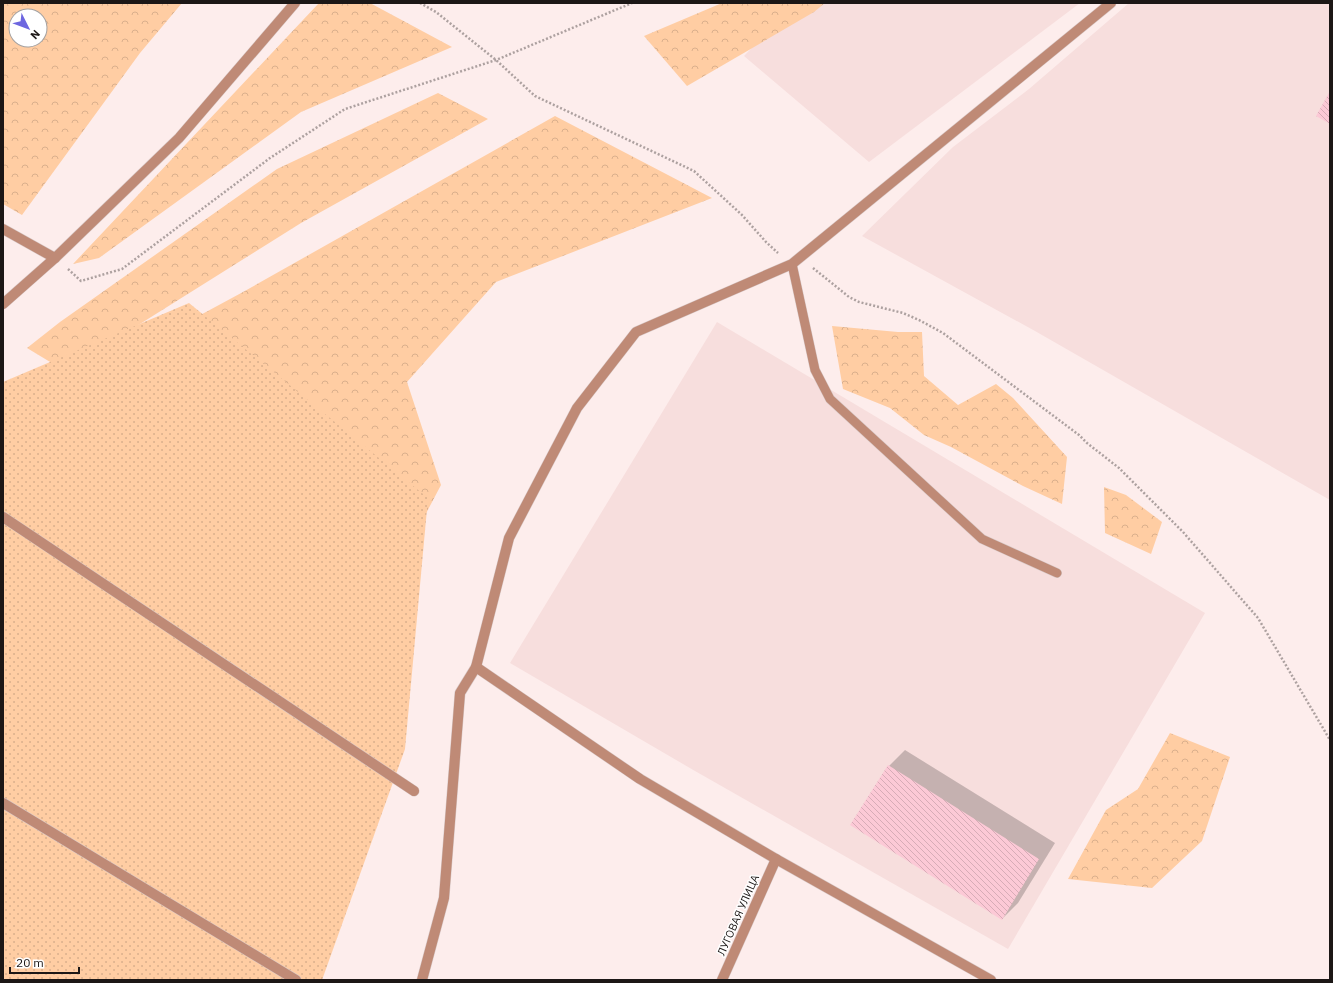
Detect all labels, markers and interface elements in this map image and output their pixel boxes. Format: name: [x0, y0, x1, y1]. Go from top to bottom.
north arrow: [8, 8, 48, 48]
text: N: [28, 27, 43, 42]
street label: ЛУГОВАЯ УЛИЦА: [714, 872, 762, 958]
scale bar: [10, 949, 79, 975]
text: 20 m: [16, 955, 44, 970]

